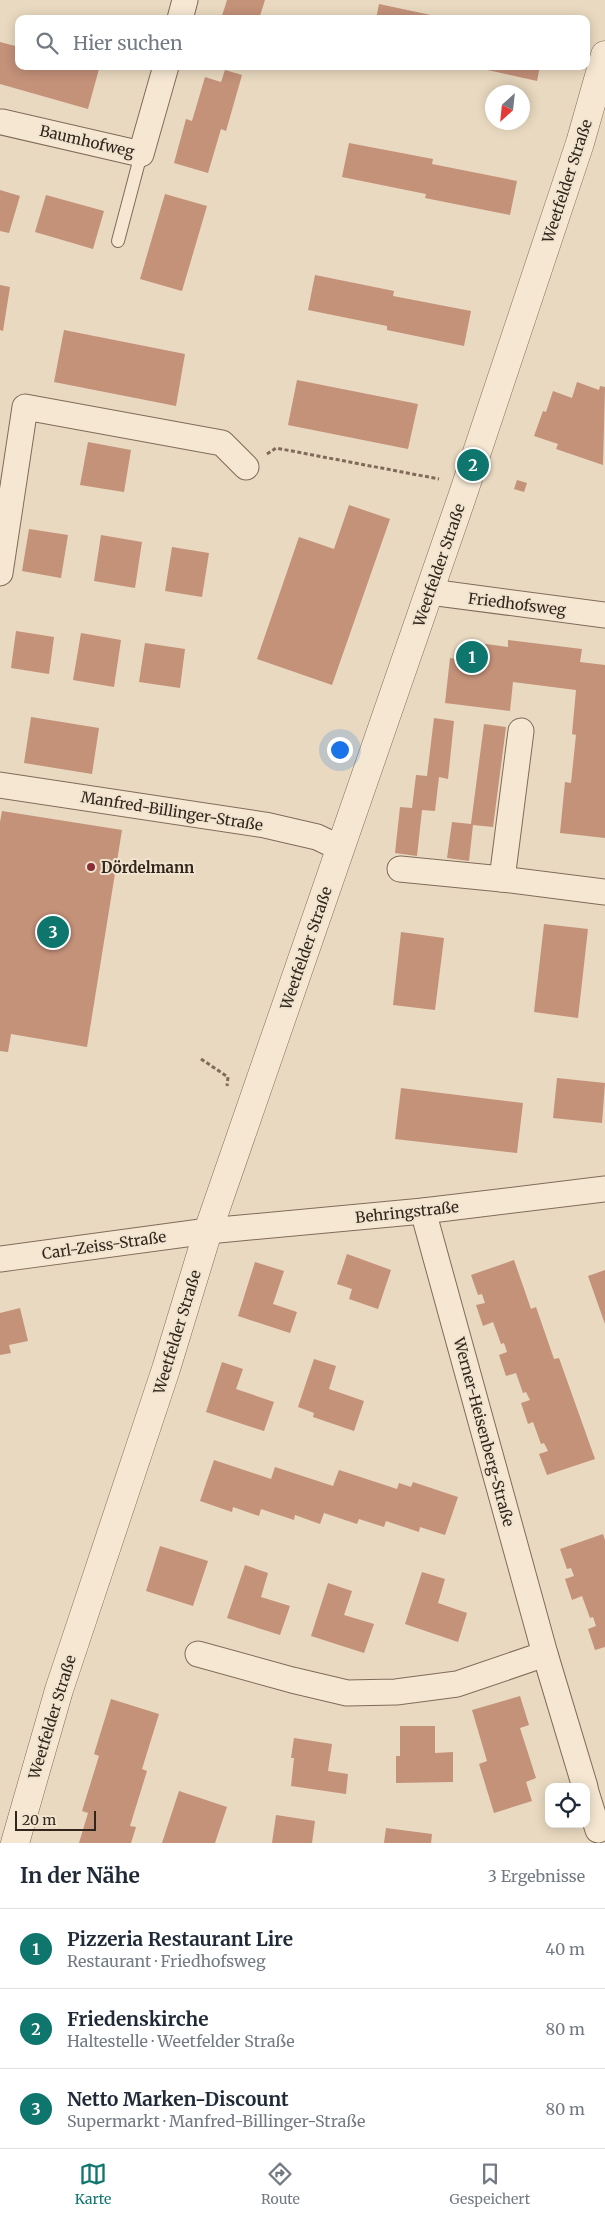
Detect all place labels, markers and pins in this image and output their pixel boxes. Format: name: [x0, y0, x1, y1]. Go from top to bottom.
pin: 2: [457, 446, 489, 484]
pin: 1: [456, 638, 488, 676]
place label: Dördelmann: [101, 858, 194, 877]
marker: Dördelmann: [85, 861, 97, 873]
pin: 3: [37, 913, 69, 951]

